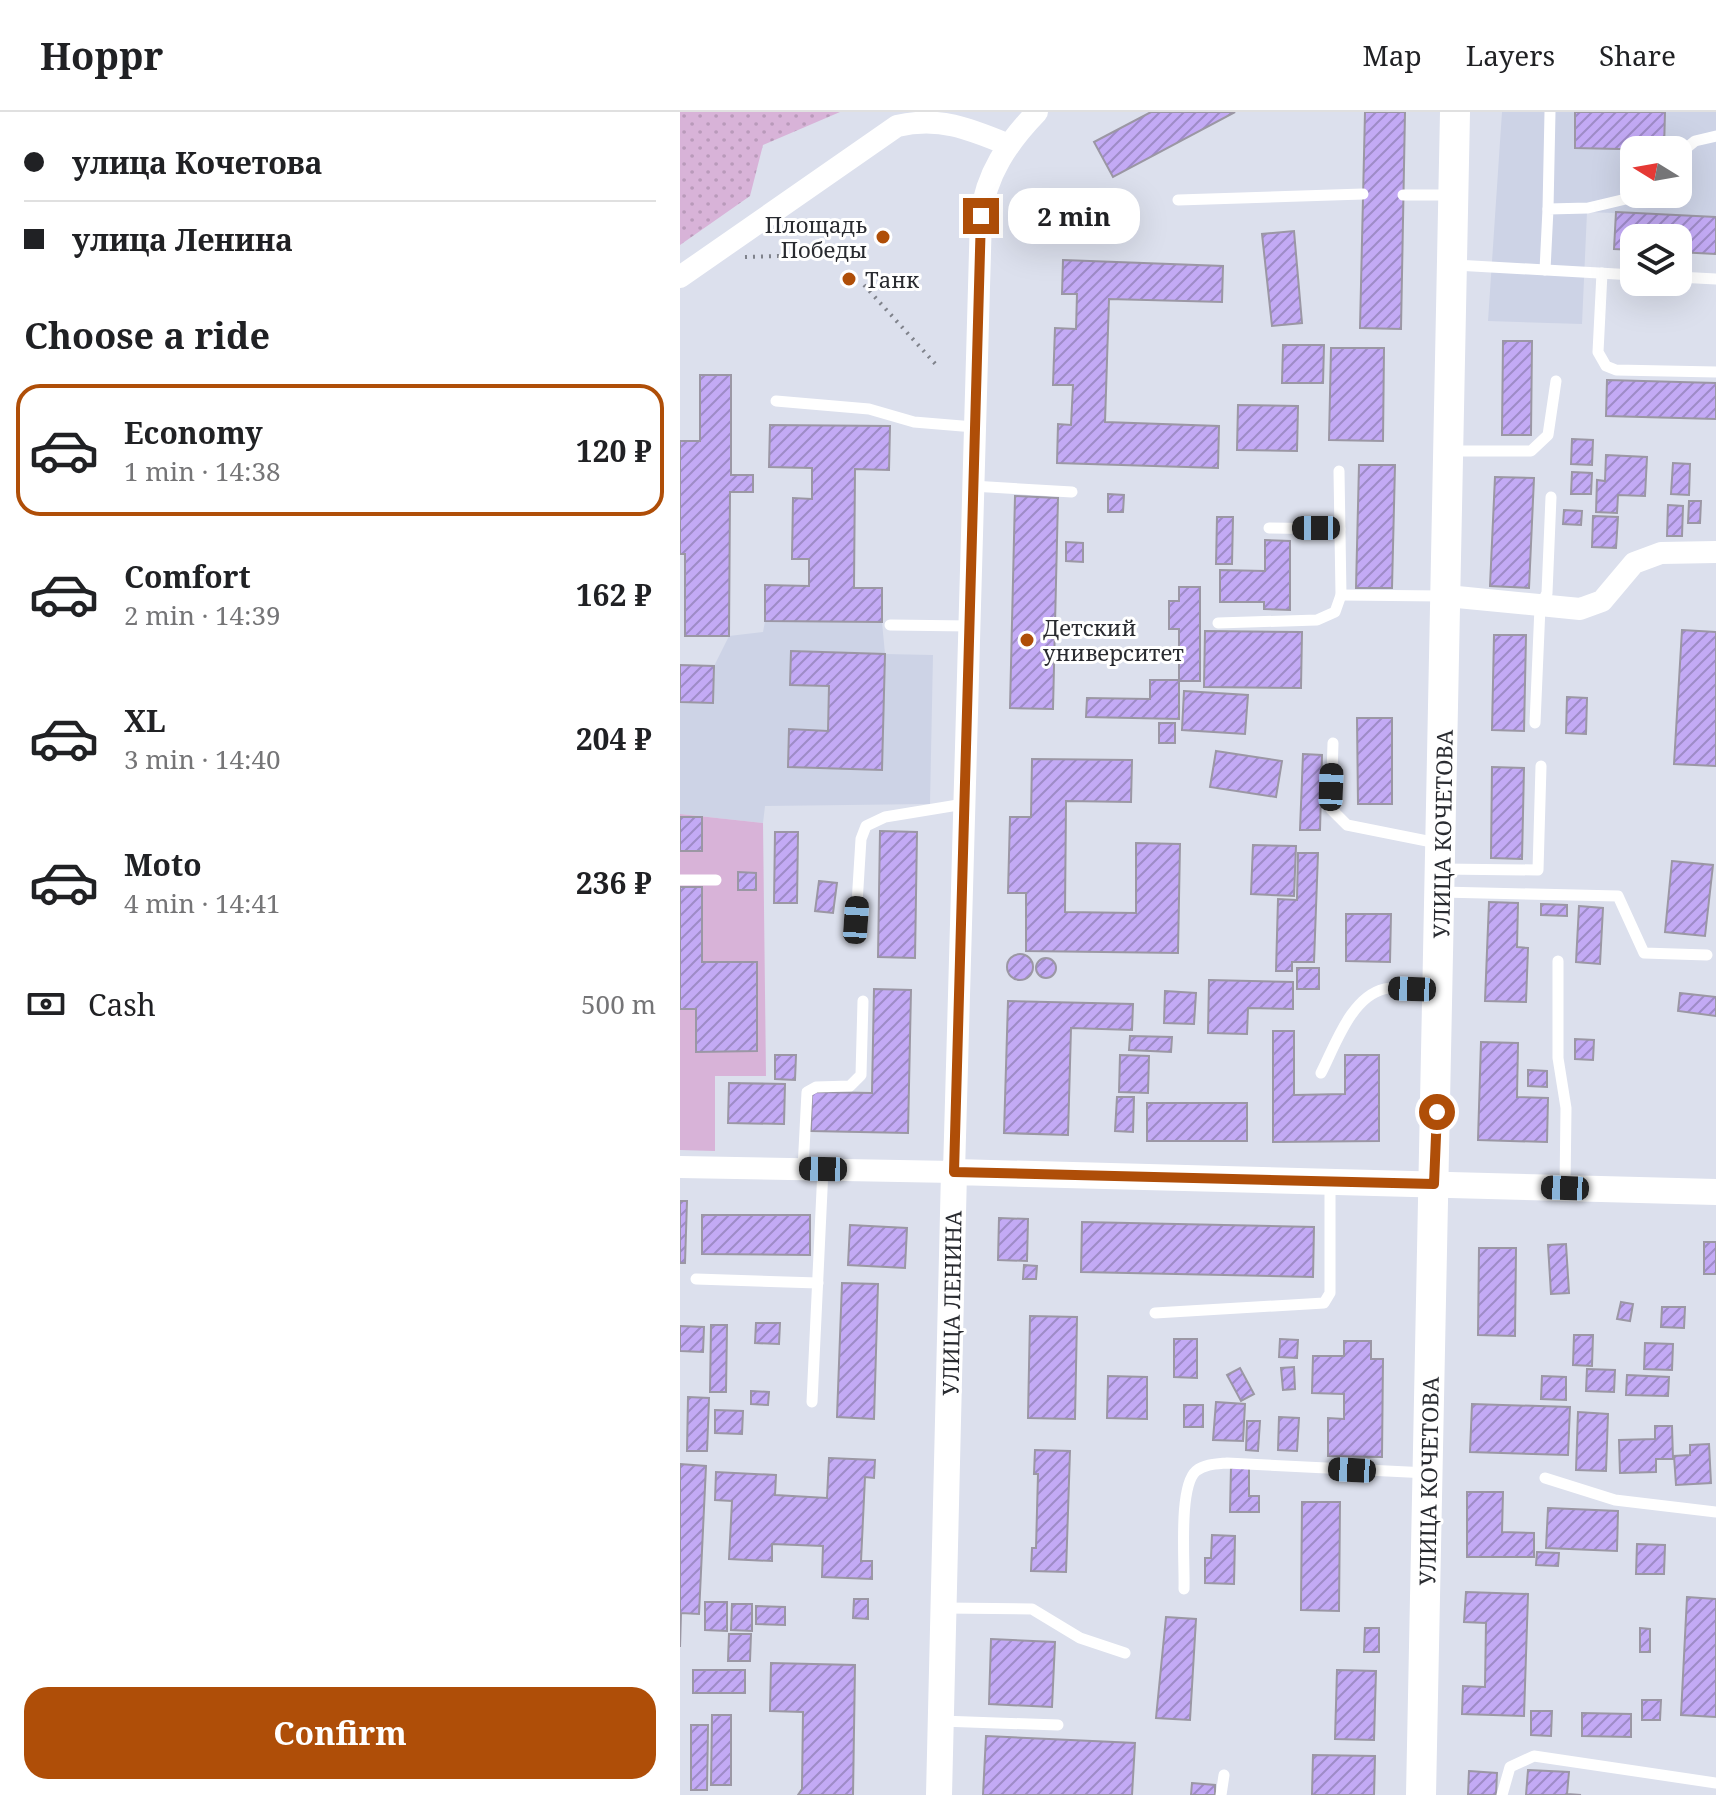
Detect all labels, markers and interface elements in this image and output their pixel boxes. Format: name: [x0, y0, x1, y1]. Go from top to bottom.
text: Hoppr: [40, 29, 163, 81]
text: Map: [1363, 36, 1422, 74]
text: Layers: [1466, 36, 1555, 74]
text: Share: [1599, 36, 1676, 74]
north arrow: [1620, 136, 1692, 208]
map controls: [1620, 136, 1692, 296]
text: улица Кочетова: [72, 142, 323, 183]
callout: 2 min: [1009, 188, 1141, 244]
route end: [963, 198, 999, 234]
text: 2 min: [1037, 198, 1111, 234]
place label: Площадь Победы: [765, 209, 867, 264]
text: улица Ленина: [72, 219, 293, 260]
button: layers: [1620, 224, 1692, 296]
marker: Площадь Победы: [874, 228, 892, 246]
place label: Танк: [865, 264, 920, 294]
marker: Танк: [840, 270, 858, 288]
text: Choose a ride: [24, 311, 270, 360]
text: Economy: [124, 412, 263, 453]
icon: car: [28, 414, 100, 486]
text: 120 ₽: [576, 430, 652, 471]
text: 1 min · 14:38: [124, 453, 281, 489]
car: [1292, 516, 1340, 540]
text: Comfort: [124, 556, 251, 597]
icon: car: [28, 558, 100, 630]
text: 162 ₽: [576, 574, 652, 615]
text: 2 min · 14:39: [124, 597, 281, 633]
place label: Детский университет: [1043, 612, 1184, 667]
marker: Детский университет: [1018, 631, 1036, 649]
text: XL: [124, 700, 166, 741]
icon: car: [28, 702, 100, 774]
text: 204 ₽: [576, 718, 652, 759]
street label: УЛИЦА КОЧЕТОВА: [1425, 729, 1459, 939]
text: 3 min · 14:40: [124, 741, 281, 777]
car: [1318, 763, 1344, 811]
text: Moto: [124, 844, 202, 885]
icon: car: [28, 846, 100, 918]
text: 236 ₽: [576, 862, 652, 903]
text: 4 min · 14:41: [124, 885, 281, 921]
car: [842, 895, 870, 945]
car: [1388, 976, 1436, 1002]
icon: cash: [24, 982, 68, 1026]
text: Cash: [88, 984, 156, 1025]
text: 500 m: [581, 986, 656, 1022]
route start: [1419, 1094, 1455, 1130]
car: [799, 1157, 847, 1181]
car: [1541, 1175, 1589, 1201]
street label: УЛИЦА ЛЕНИНА: [934, 1210, 968, 1396]
street label: УЛИЦА КОЧЕТОВА: [1411, 1376, 1445, 1586]
car: [1327, 1457, 1377, 1483]
button: Confirm: [24, 1687, 656, 1779]

